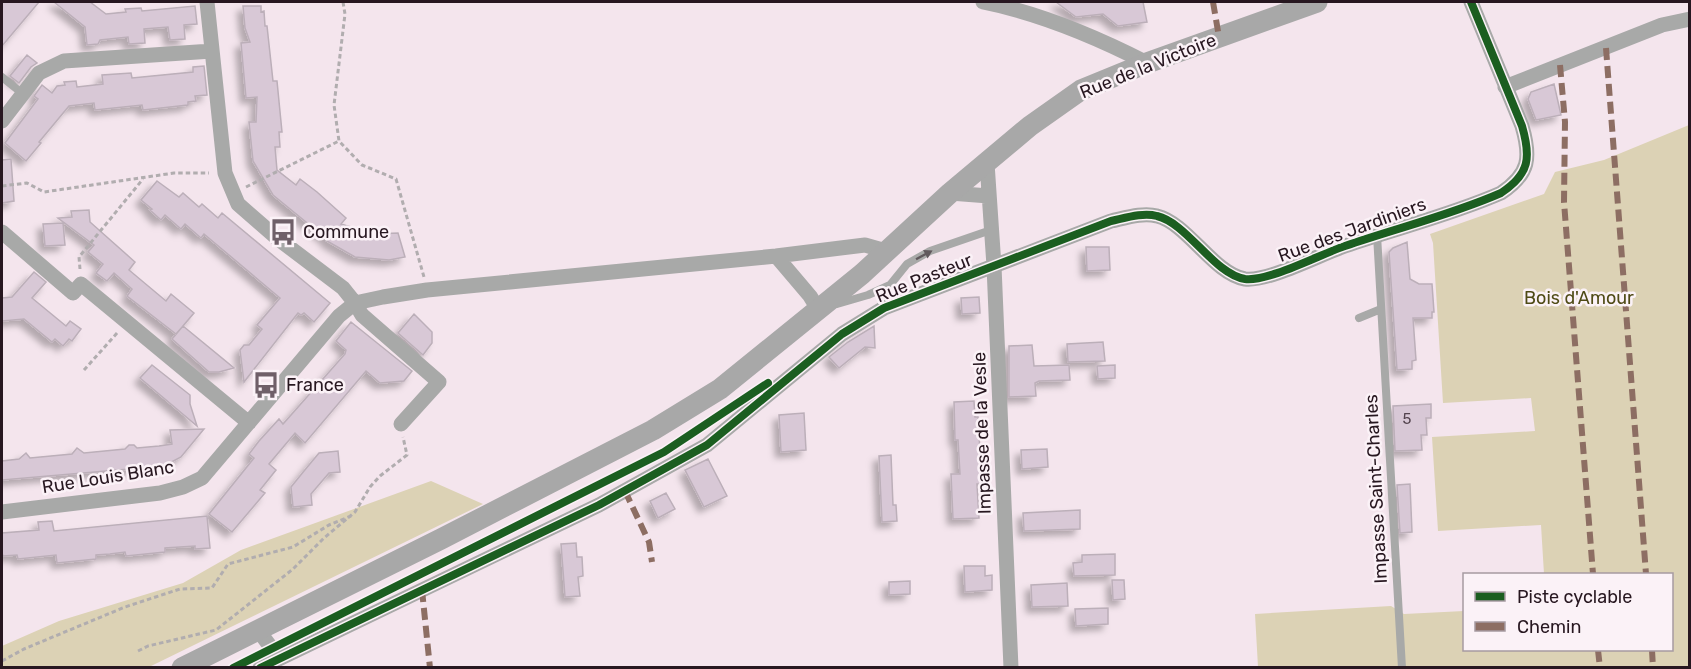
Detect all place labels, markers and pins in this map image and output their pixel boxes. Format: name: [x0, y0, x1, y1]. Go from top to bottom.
bus stop icon: Commune: [268, 217, 298, 247]
place label: Commune: [303, 221, 389, 243]
bus stop icon: France: [251, 370, 281, 400]
place label: France: [286, 374, 344, 396]

